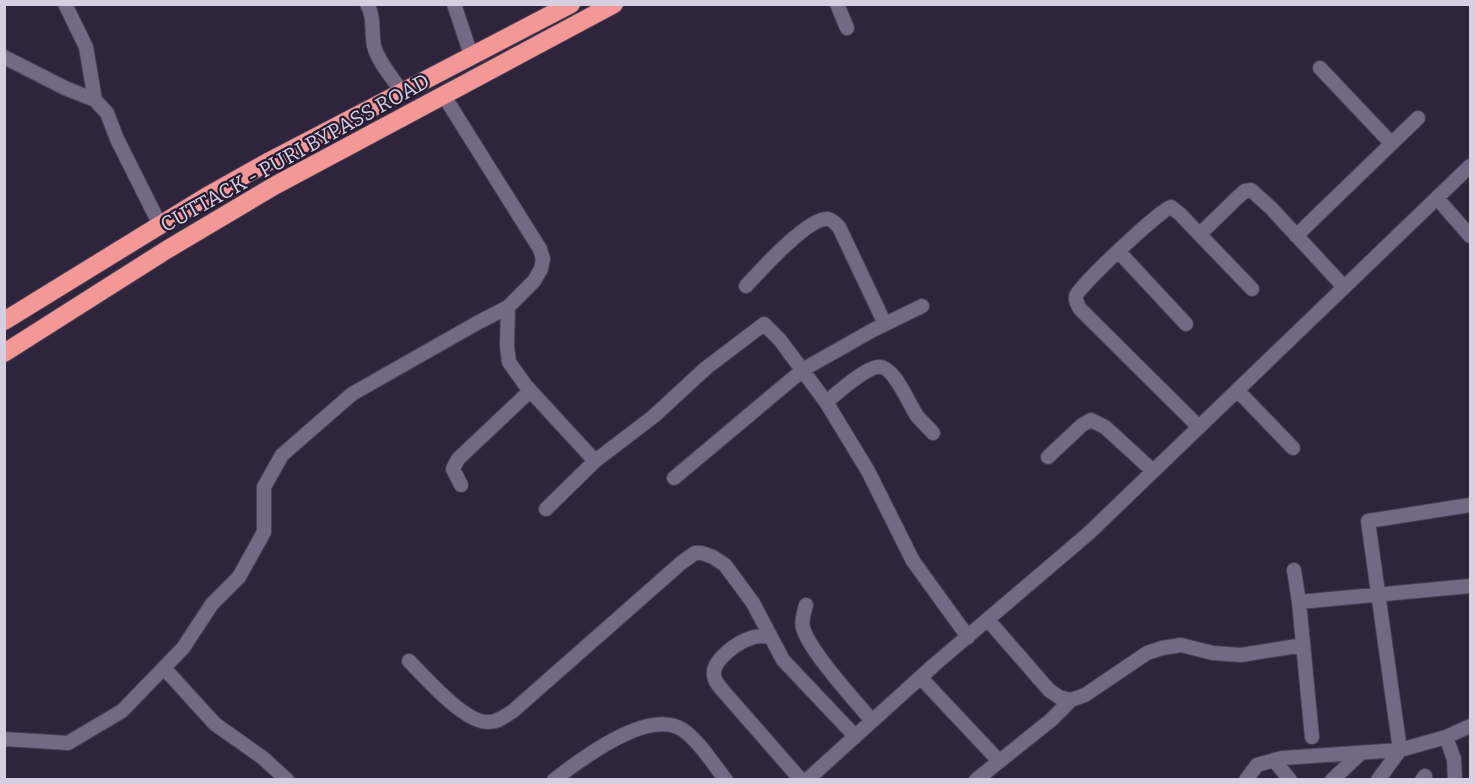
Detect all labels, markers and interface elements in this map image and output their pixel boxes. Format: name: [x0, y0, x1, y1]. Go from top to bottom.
street label: CUTTACK - PURI BYPASS ROAD: [156, 68, 434, 238]

